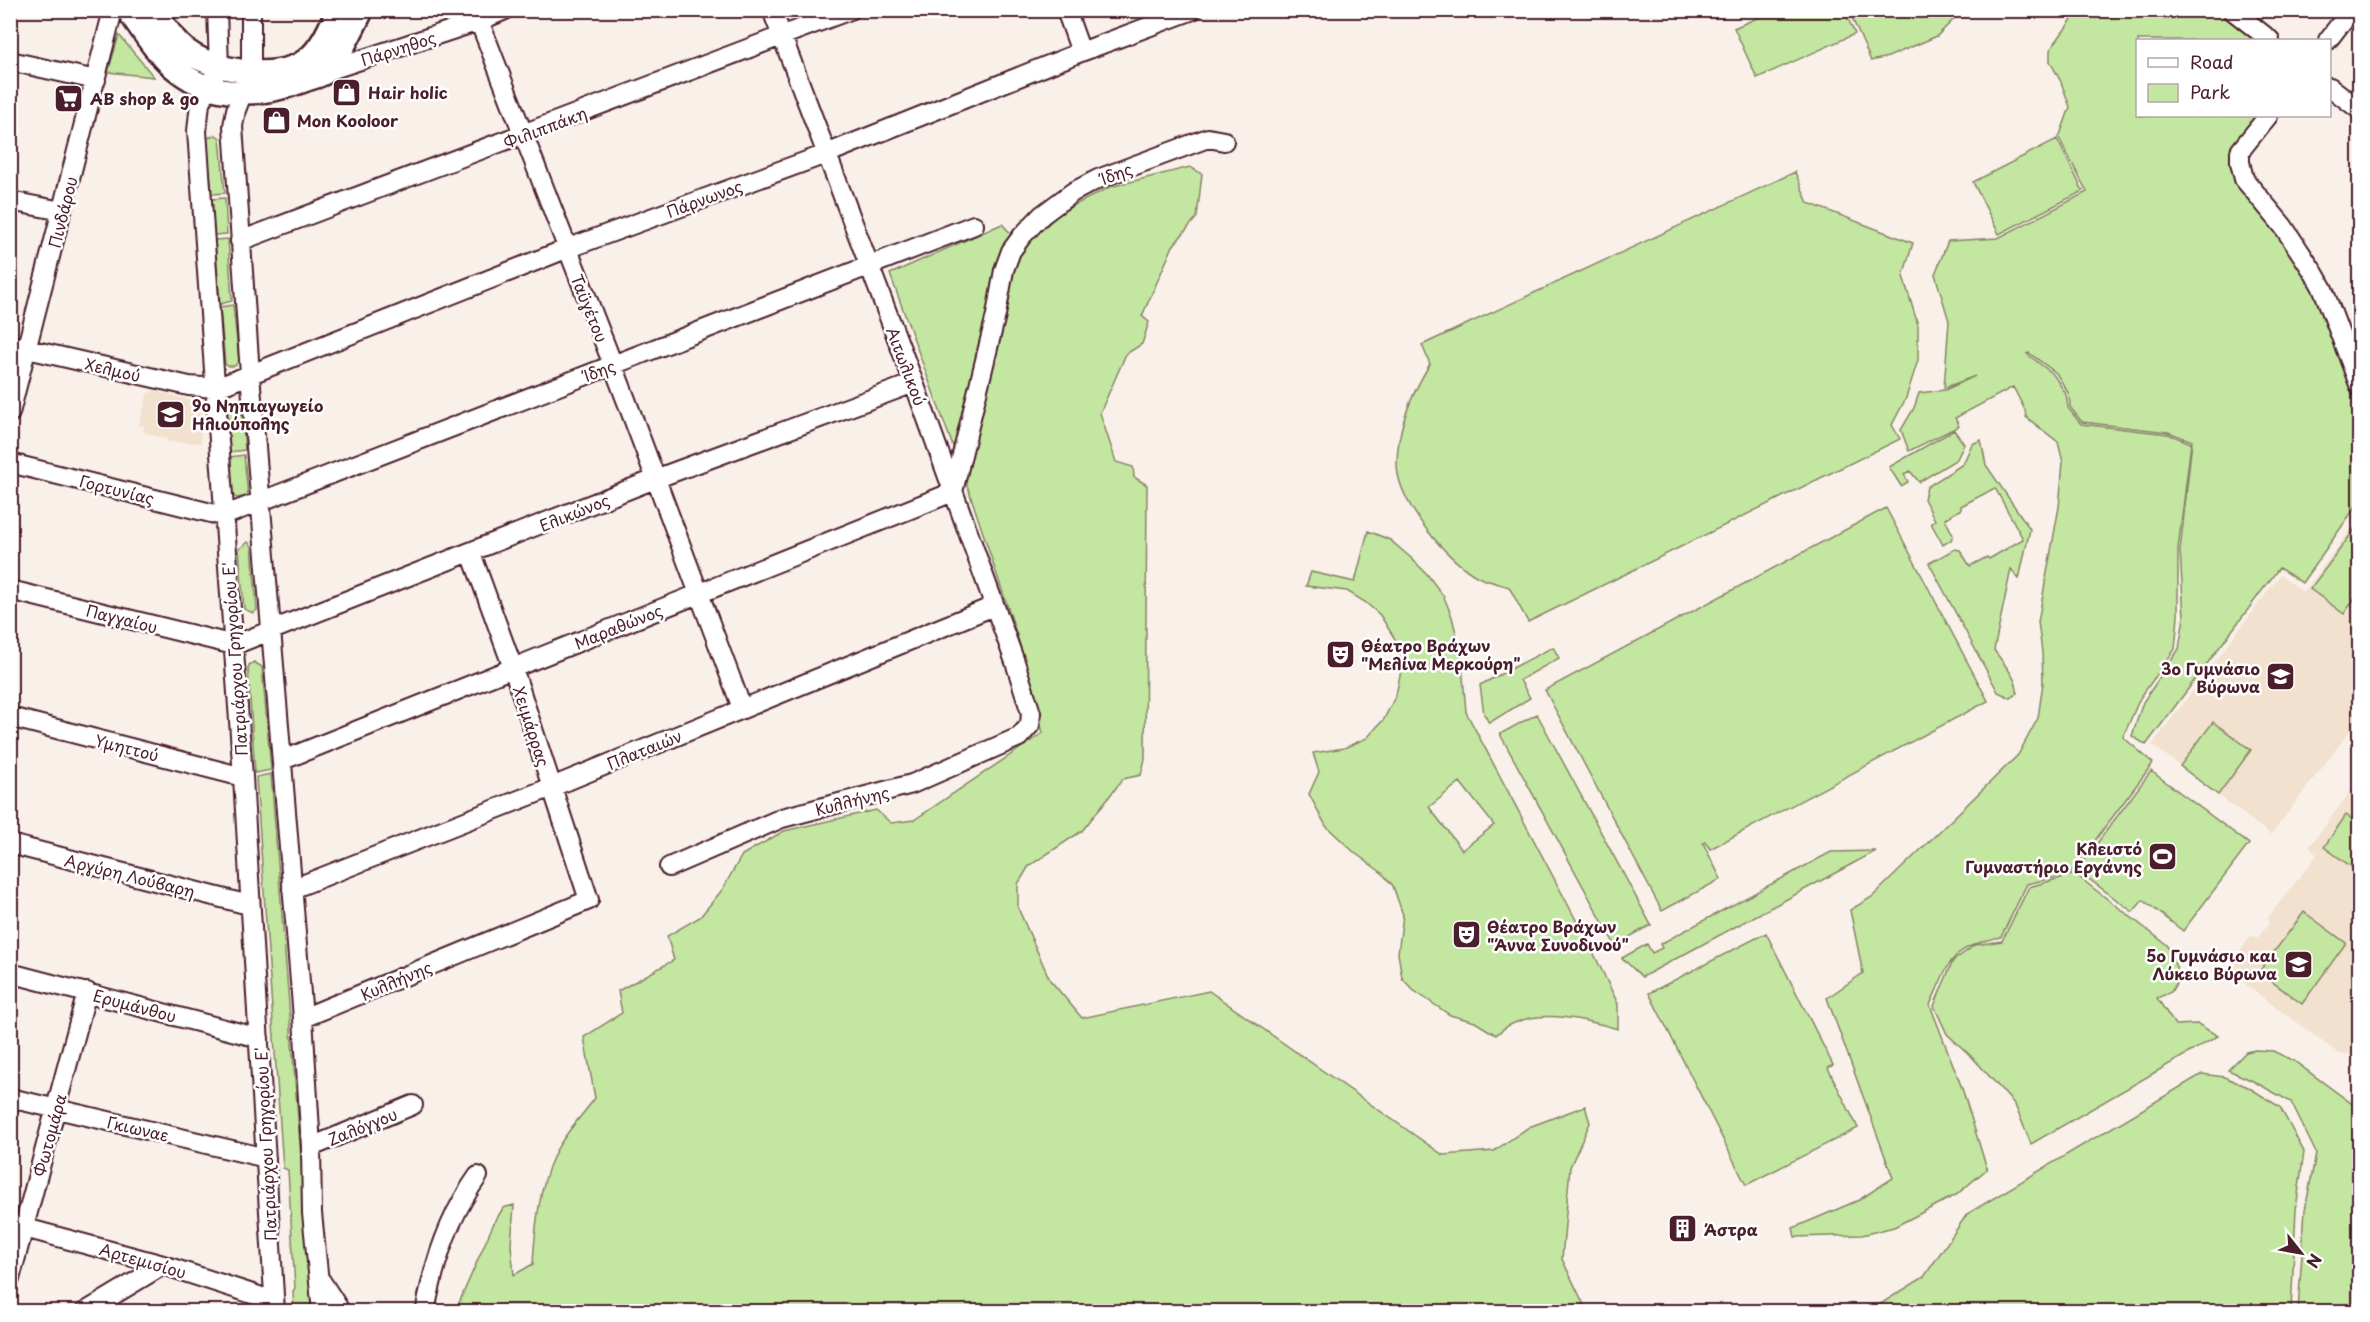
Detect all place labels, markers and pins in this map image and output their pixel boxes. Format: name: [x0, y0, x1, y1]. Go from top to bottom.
shop icon: Hair holic: [331, 76, 363, 108]
place label: Hair holic: [368, 80, 448, 104]
supermarket icon: ΑΒ shop & go: [53, 82, 85, 114]
place label: ΑΒ shop & go: [90, 86, 199, 110]
shop icon: Mon Kooloor: [260, 104, 292, 136]
place label: Mon Kooloor: [297, 108, 399, 132]
place label: 9ο Νηπιαγωγείο Ηλιούπολης: [192, 393, 323, 435]
school or university icon: 9ο Νηπιαγωγείο Ηλιούπολης: [155, 398, 187, 430]
place label: Θέατρο Βράχων "Μελίνα Μερκούρη": [1361, 633, 1520, 675]
theatre icon: Θέατρο Βράχων "Μελίνα Μερκούρη": [1324, 638, 1356, 670]
place label: 3ο Γυμνάσιο Βύρωνα: [2161, 656, 2261, 698]
school or university icon: 3ο Γυμνάσιο Βύρωνα: [2265, 661, 2297, 693]
place label: Κλειστό Γυμναστήριο Εργάνης: [1965, 836, 2142, 878]
sports icon: Κλειστό Γυμναστήριο Εργάνης: [2147, 841, 2179, 873]
place label: Θέατρο Βράχων "Άννα Συνοδινού": [1487, 914, 1629, 956]
theatre icon: Θέατρο Βράχων "Άννα Συνοδινού": [1450, 919, 1482, 951]
place label: 5ο Γυμνάσιο και Λύκειο Βύρωνα: [2146, 943, 2278, 985]
school or university icon: 5ο Γυμνάσιο και Λύκειο Βύρωνα: [2282, 948, 2314, 980]
building icon: Άστρα: [1667, 1213, 1699, 1245]
place label: Άστρα: [1704, 1217, 1758, 1241]

